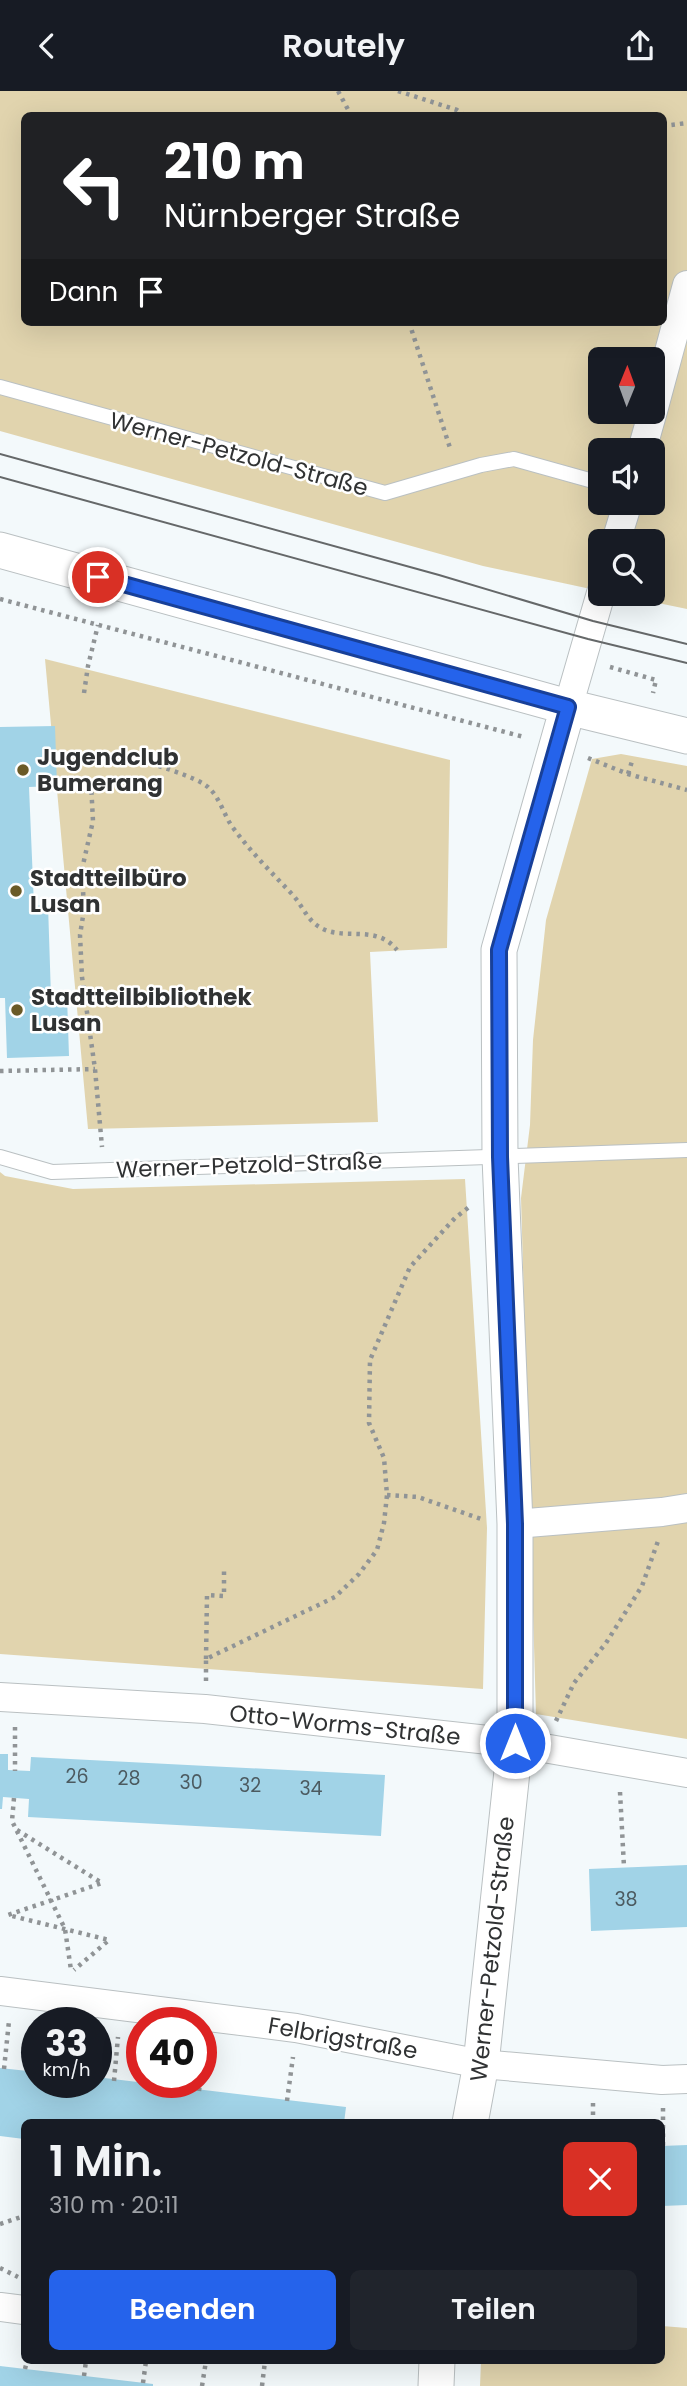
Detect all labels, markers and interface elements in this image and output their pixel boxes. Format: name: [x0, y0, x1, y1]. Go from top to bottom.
text: Routely: [282, 23, 405, 68]
icon: back: [28, 27, 66, 65]
icon: share: [621, 27, 659, 65]
text: 210 m: [164, 128, 305, 196]
icon: left: [49, 140, 140, 231]
text: Nürnberger Straße: [164, 193, 460, 238]
icon: arrive: [132, 273, 170, 311]
text: Dann: [49, 274, 118, 310]
north arrow: [588, 347, 665, 423]
map controls: [588, 347, 665, 606]
street label: Werner-Petzold-Straße: [106, 404, 372, 504]
button: sound: [588, 438, 665, 515]
button: search: [588, 529, 665, 606]
pin: [68, 547, 128, 607]
icon: arrive: [79, 558, 117, 596]
place label: Jugendclub Bumerang: [37, 741, 179, 799]
marker: Jugendclub Bumerang: [15, 762, 31, 778]
place label: Stadtteilbüro Lusan: [30, 862, 187, 920]
marker: Stadtteilbüro Lusan: [8, 883, 24, 899]
place label: Stadtteilbibliothek Lusan: [31, 981, 252, 1039]
marker: Stadtteilbibliothek Lusan: [9, 1002, 25, 1018]
street label: Werner-Petzold-Straße: [115, 1144, 383, 1186]
street label: Otto-Worms-Straße: [228, 1697, 462, 1753]
position arrow: [478, 1706, 552, 1780]
house number: 26: [66, 1763, 89, 1790]
house number: 28: [118, 1765, 140, 1792]
house number: 30: [179, 1769, 203, 1796]
house number: 32: [239, 1772, 261, 1799]
house number: 34: [299, 1775, 323, 1802]
street label: Werner-Petzold-Straße: [462, 1815, 522, 2083]
house number: 38: [614, 1886, 638, 1913]
speed limit sign: 40: [126, 2007, 217, 2098]
street label: Felbrigstraße: [266, 2009, 420, 2067]
text: 33: [45, 2019, 88, 2068]
text: km/h: [43, 2057, 90, 2082]
text: 1 Min.: [49, 2132, 162, 2191]
button: close: [563, 2142, 637, 2216]
text: 310 m · 20:11: [49, 2189, 179, 2221]
button: Beenden: [49, 2270, 336, 2350]
button: Teilen: [350, 2270, 637, 2350]

